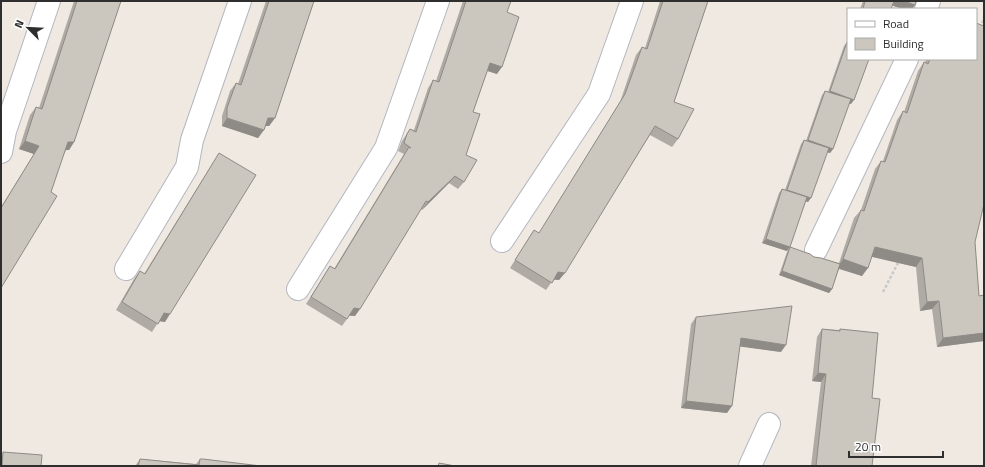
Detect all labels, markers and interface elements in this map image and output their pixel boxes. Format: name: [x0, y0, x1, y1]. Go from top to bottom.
north arrow: [8, 8, 48, 48]
legend: [847, 8, 977, 60]
text: Road: [883, 14, 909, 33]
text: N: [10, 17, 28, 31]
text: Building: [883, 34, 924, 53]
scale bar: [849, 433, 943, 459]
text: 20 m: [855, 437, 881, 456]

